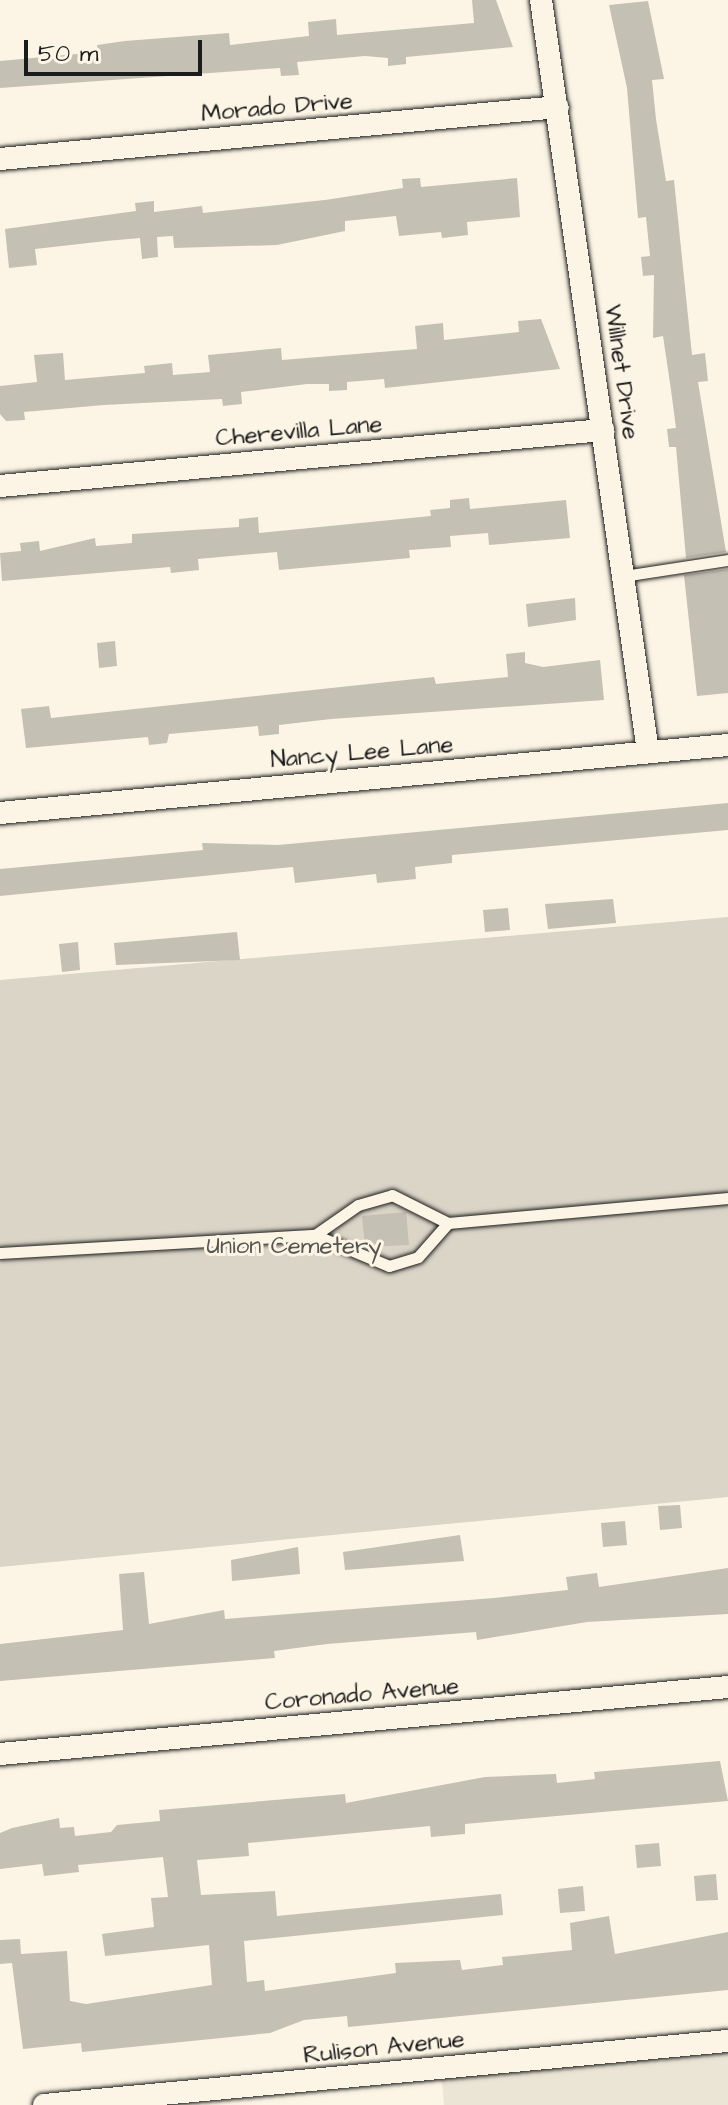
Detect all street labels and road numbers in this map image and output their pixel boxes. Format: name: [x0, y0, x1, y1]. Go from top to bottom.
street label: Morado Drive: [200, 87, 354, 129]
street label: Willnet Drive: [597, 303, 645, 441]
street label: Cherevilla Lane: [214, 410, 384, 454]
street label: Nancy Lee Lane: [269, 731, 455, 775]
street label: Coronado Avenue: [264, 1672, 460, 1718]
street label: Rulison Avenue: [302, 2025, 466, 2071]

